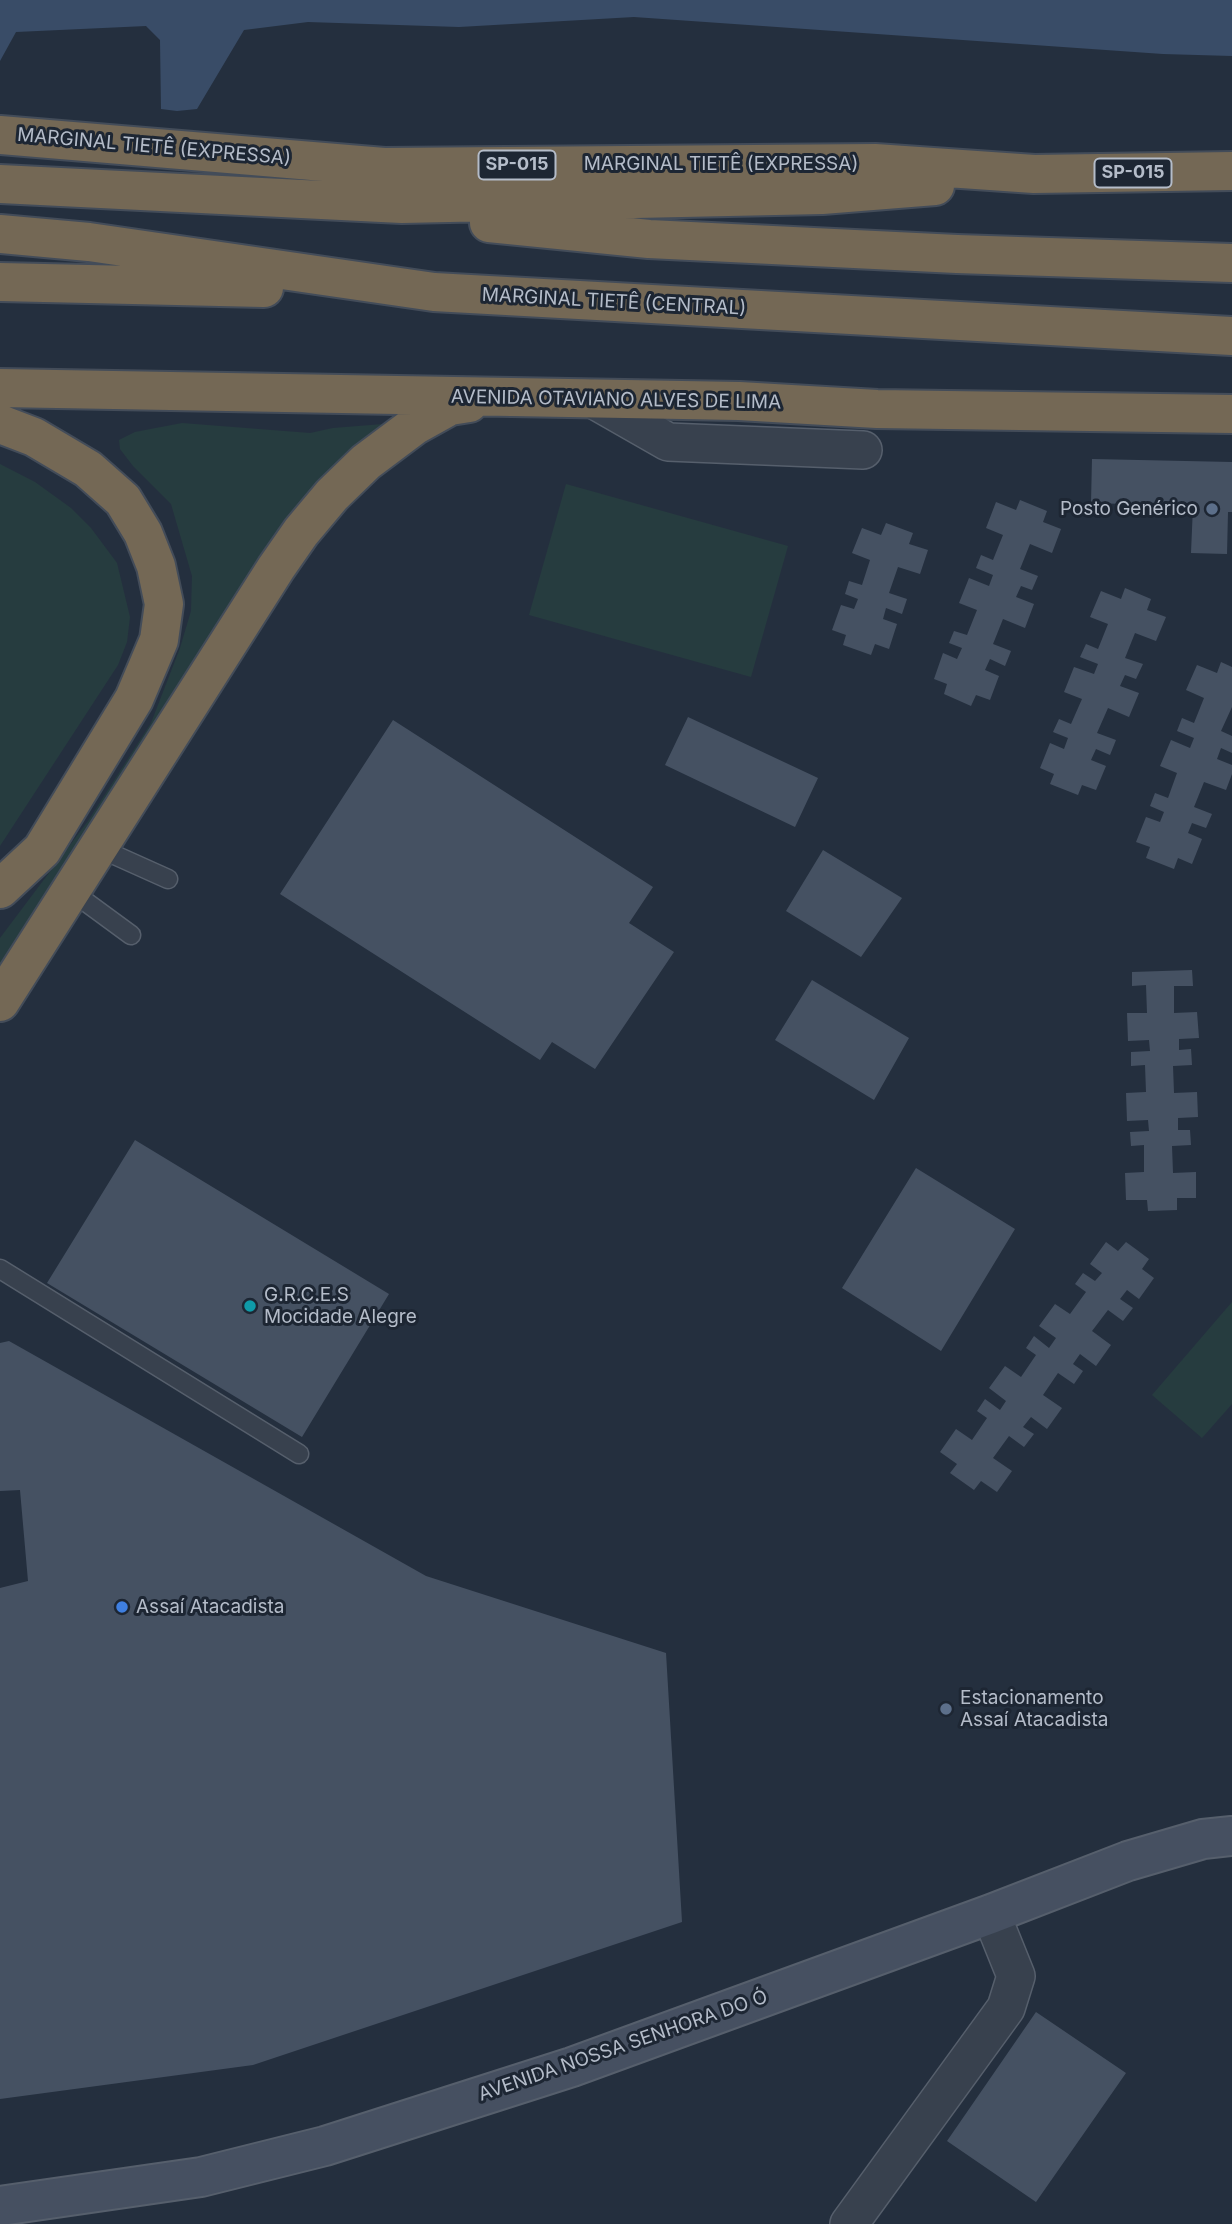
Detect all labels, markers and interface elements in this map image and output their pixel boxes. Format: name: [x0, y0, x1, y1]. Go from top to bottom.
street label: MARGINAL TIETÊ (EXPRESSA): [16, 124, 292, 170]
road number: SP-015: [478, 150, 556, 180]
street label: MARGINAL TIETÊ (EXPRESSA): [584, 153, 858, 175]
road number: SP-015: [1094, 158, 1172, 188]
street label: MARGINAL TIETÊ (CENTRAL): [481, 284, 747, 320]
street label: AVENIDA OTAVIANO ALVES DE LIMA: [451, 386, 781, 414]
place label: Posto Genérico: [1060, 498, 1198, 520]
marker: Posto Genérico: [1204, 501, 1220, 517]
place label: G.R.C.E.S Mocidade Alegre: [264, 1284, 417, 1328]
marker: G.R.C.E.S Mocidade Alegre: [242, 1298, 258, 1314]
place label: Assaí Atacadista: [136, 1596, 284, 1618]
marker: Assaí Atacadista: [114, 1599, 130, 1615]
place label: Estacionamento Assaí Atacadista: [960, 1687, 1108, 1731]
marker: Estacionamento Assaí Atacadista: [938, 1701, 954, 1717]
street label: AVENIDA NOSSA SENHORA DO Ó: [475, 1986, 771, 2106]

